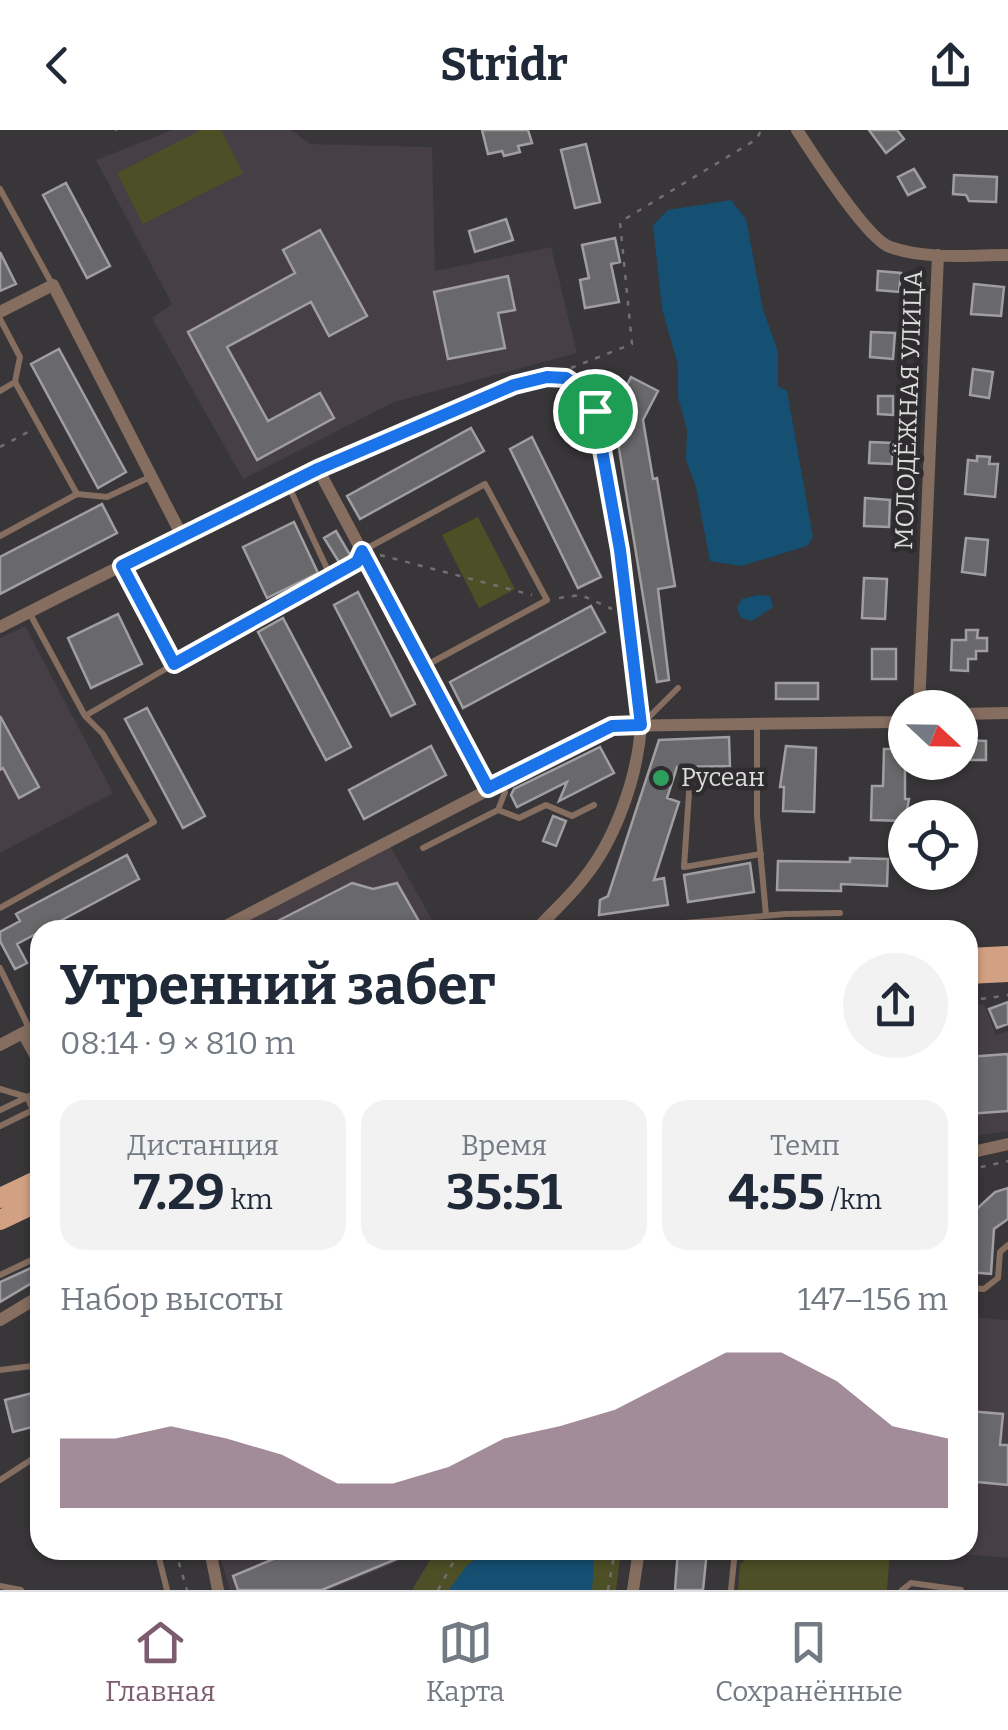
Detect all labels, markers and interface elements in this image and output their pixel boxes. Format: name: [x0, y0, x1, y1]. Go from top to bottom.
icon: back: [30, 38, 85, 93]
text: Stridr: [440, 38, 568, 92]
icon: share: [923, 38, 978, 93]
street label: МОЛОДЁЖНАЯ УЛИЦА: [889, 270, 929, 550]
pin: [553, 369, 638, 454]
icon: arrive: [568, 384, 623, 439]
north arrow: [888, 690, 978, 780]
map controls: [888, 690, 978, 890]
place label: Русеан: [681, 763, 765, 793]
marker: Русеан: [650, 767, 672, 789]
button: locate: [888, 800, 978, 890]
text: Утренний забег: [60, 953, 496, 1019]
button: share: [843, 953, 948, 1058]
text: 08:14 · 9 × 810 m: [60, 1024, 295, 1062]
text: Дистанция: [127, 1129, 279, 1162]
text: Время: [461, 1129, 547, 1162]
text: Темп: [770, 1129, 840, 1162]
text: 7.29: [133, 1162, 225, 1222]
text: 35:51: [446, 1162, 562, 1222]
text: 4:55: [728, 1162, 825, 1222]
text: km: [225, 1183, 273, 1216]
text: /km: [825, 1183, 882, 1216]
text: Набор высоты: [60, 1280, 284, 1318]
text: 147–156 m: [798, 1280, 948, 1318]
tab: Главная: [105, 1615, 216, 1708]
tab: Карта: [426, 1615, 505, 1708]
tab: Сохранённые: [715, 1615, 903, 1708]

